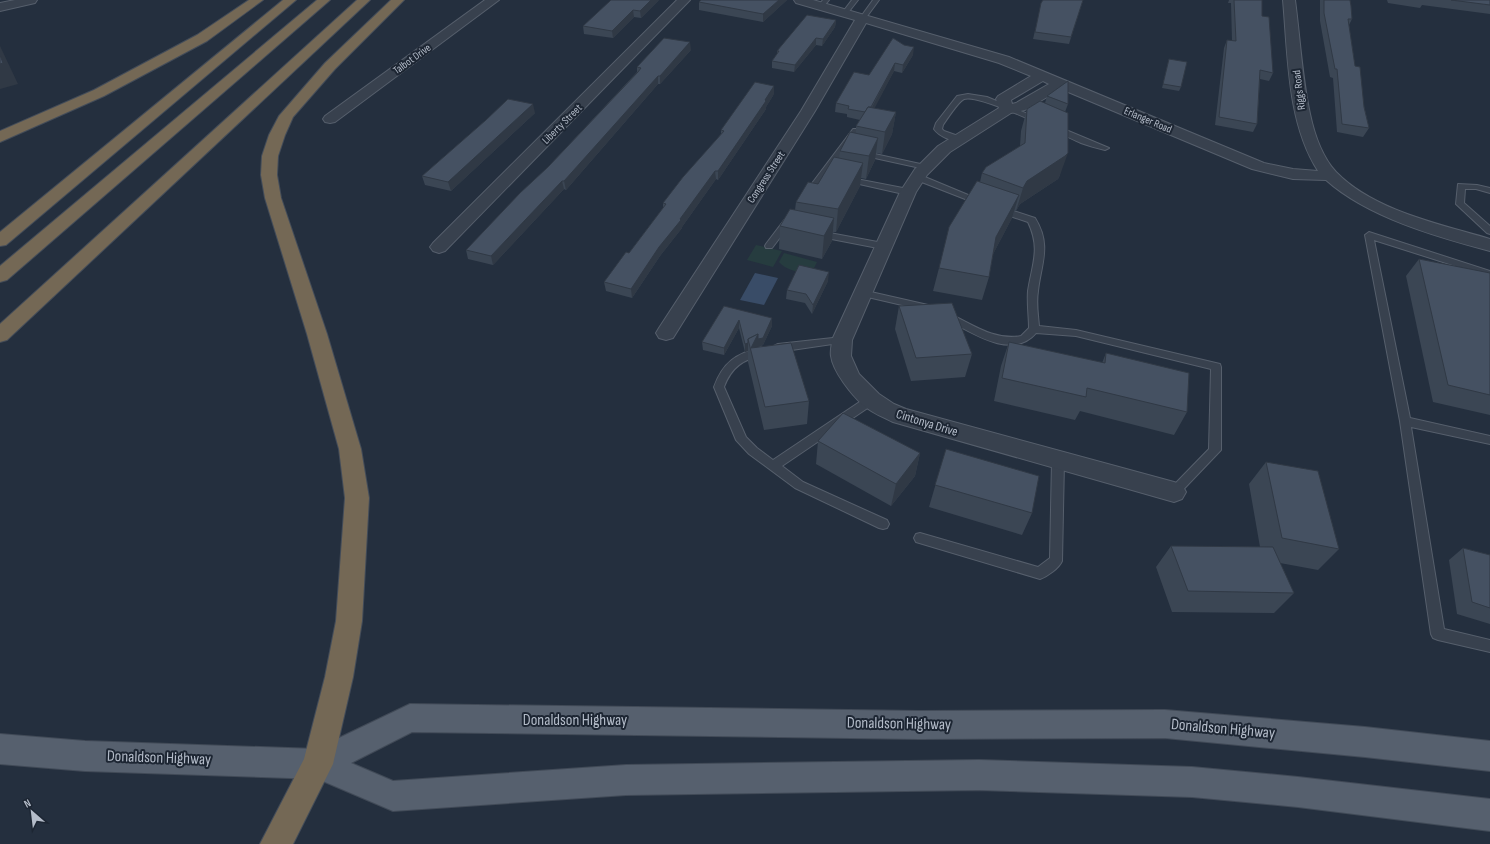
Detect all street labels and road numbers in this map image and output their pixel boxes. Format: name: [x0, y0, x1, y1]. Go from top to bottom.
street label: Talbot Drive: [391, 41, 433, 77]
street label: Riggs Road: [1290, 69, 1308, 111]
street label: Liberty Street: [539, 101, 585, 147]
street label: Erlanger Road: [1122, 104, 1174, 136]
street label: Congress Street: [744, 148, 788, 205]
street label: Cintonya Drive: [894, 406, 960, 440]
street label: Donaldson Highway: [523, 711, 627, 730]
street label: Donaldson Highway: [847, 714, 951, 734]
street label: Donaldson Highway: [1170, 715, 1276, 743]
street label: Donaldson Highway: [107, 747, 211, 769]

